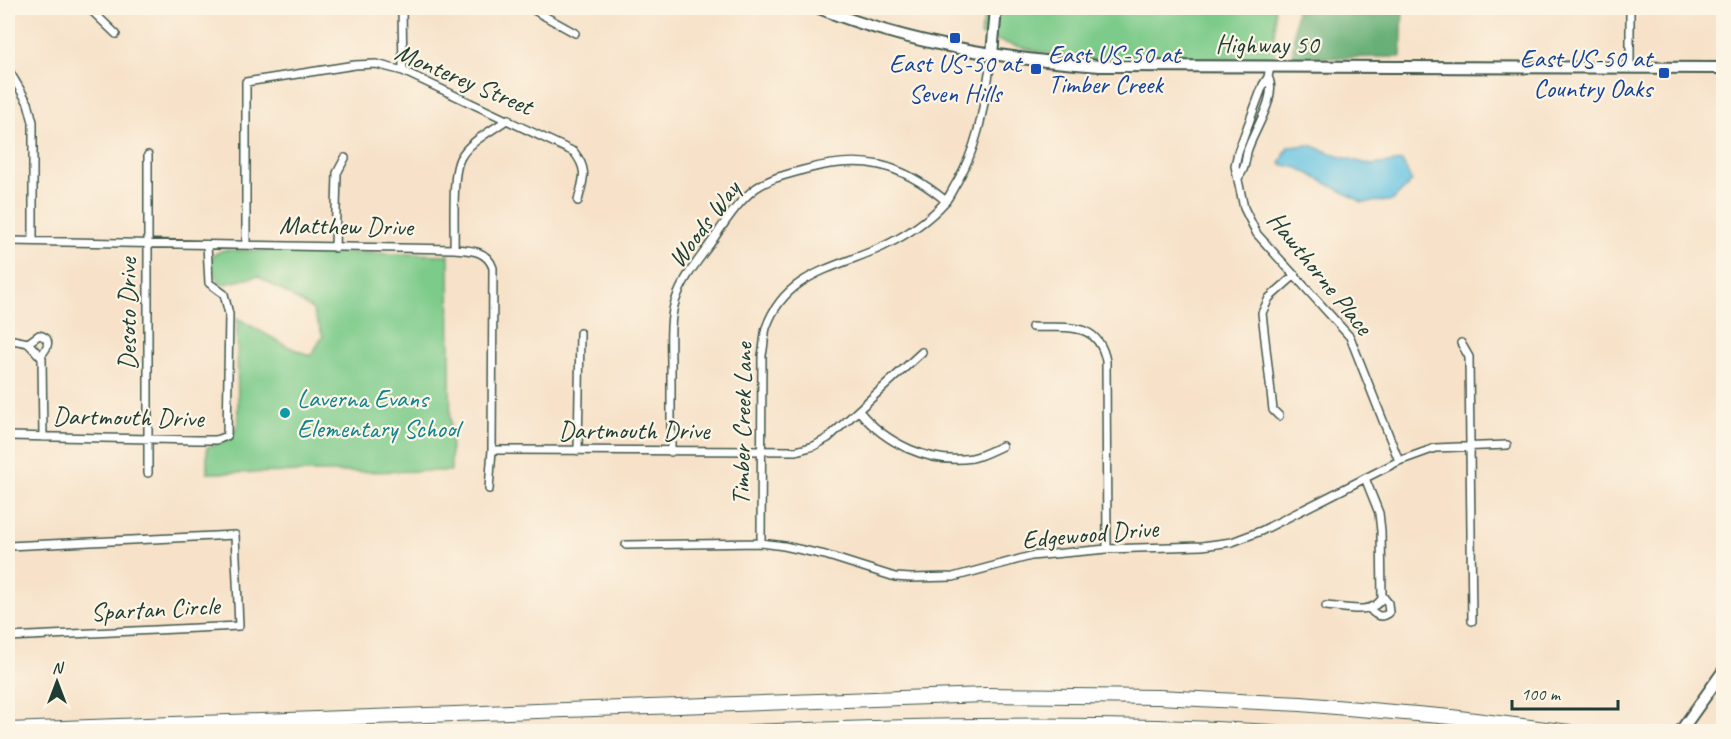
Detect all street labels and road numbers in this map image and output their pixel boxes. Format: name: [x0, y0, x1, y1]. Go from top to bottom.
street label: Highway 50: [1215, 28, 1321, 61]
street label: Monterey Street: [390, 35, 540, 124]
street label: Woods Way: [661, 172, 749, 274]
street label: Hawthorne Place: [1260, 204, 1381, 343]
street label: Matthew Drive: [279, 208, 416, 244]
street label: Desoto Drive: [111, 256, 144, 370]
street label: Timber Creek Lane: [724, 341, 760, 506]
street label: Dartmouth Drive: [52, 399, 205, 435]
street label: Dartmouth Drive: [559, 414, 711, 447]
street label: Edgewood Drive: [1021, 511, 1161, 556]
street label: Spartan Circle: [90, 589, 223, 629]

